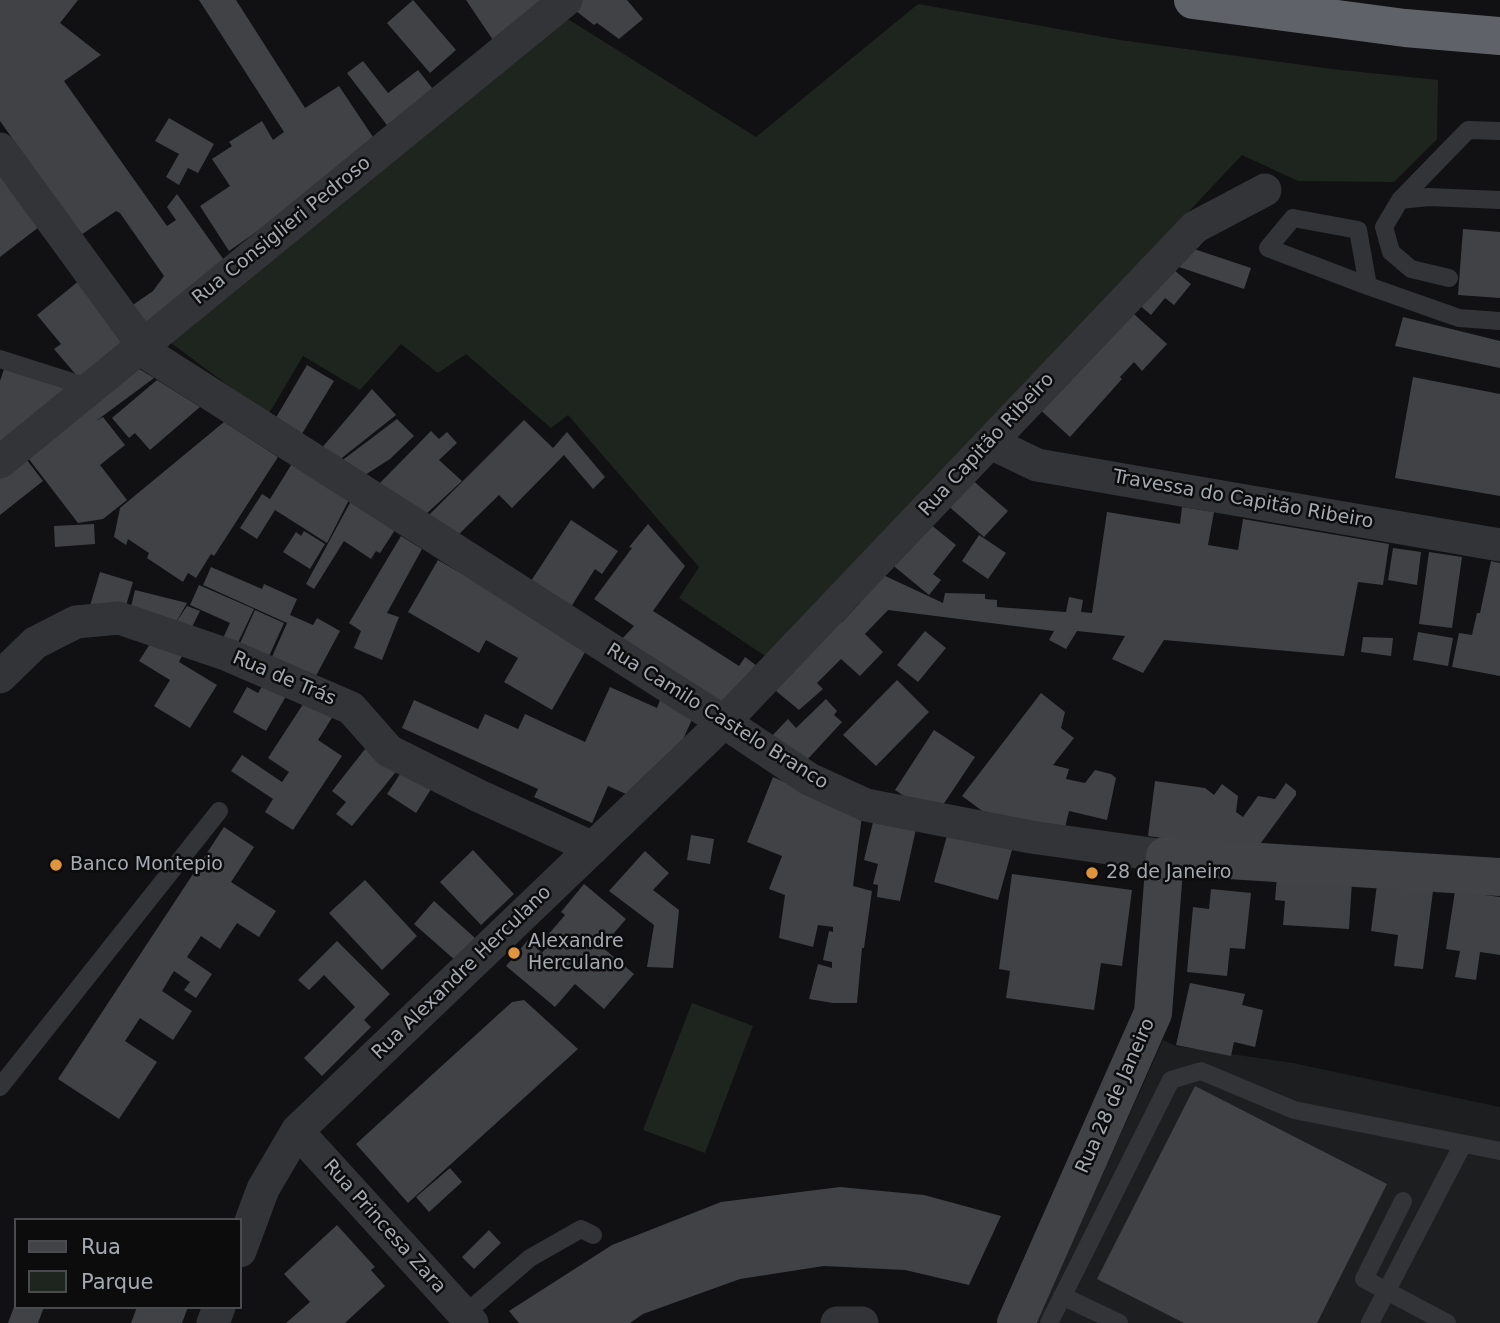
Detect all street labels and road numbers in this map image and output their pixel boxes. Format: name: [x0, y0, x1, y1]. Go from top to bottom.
street label: Rua Consiglieri Pedroso: [188, 152, 376, 310]
street label: Rua Capitão Ribeiro: [915, 369, 1059, 521]
street label: Travessa do Capitão Ribeiro: [1111, 466, 1375, 534]
street label: Rua Camilo Castelo Branco: [602, 639, 832, 795]
street label: Rua de Trás: [229, 647, 339, 711]
street label: Rua Alexandre Herculano: [368, 881, 556, 1065]
street label: Rua 28 de Janeiro: [1072, 1015, 1160, 1177]
street label: Rua Princesa Zara: [318, 1155, 450, 1299]

